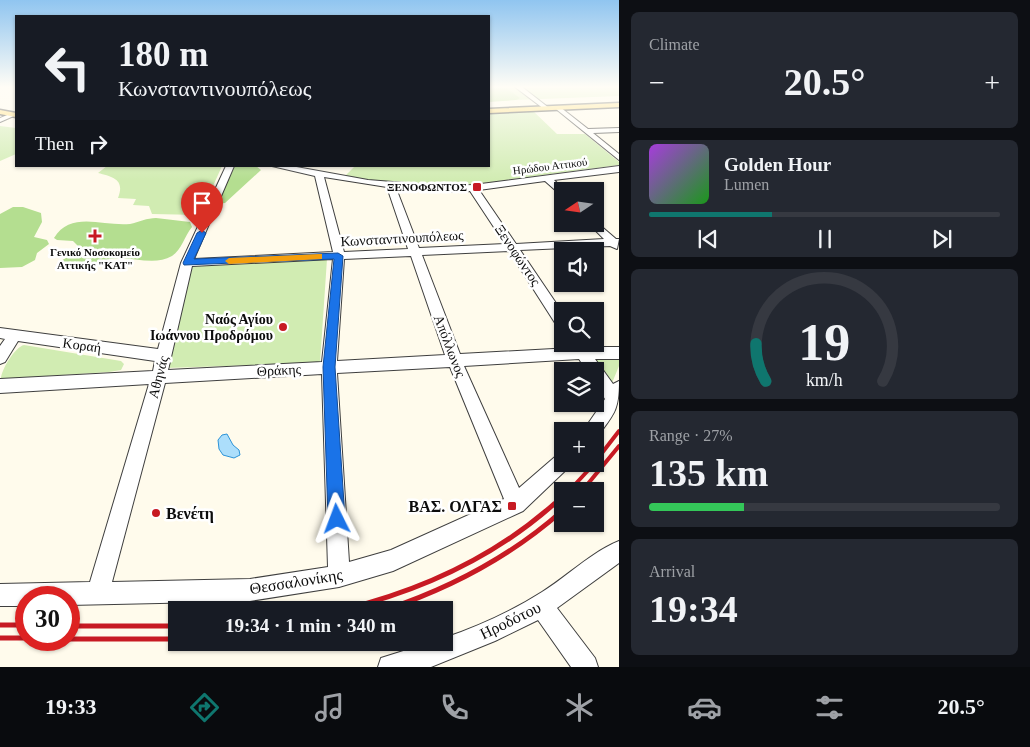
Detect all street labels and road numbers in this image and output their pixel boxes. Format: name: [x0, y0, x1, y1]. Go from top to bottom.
street label: Ηρώδου Αττικού: [512, 155, 588, 177]
street label: Ξενοφώντος: [492, 222, 544, 289]
street label: Κωνσταντινουπόλεως: [340, 228, 464, 249]
street label: Απόλλωνος: [431, 313, 468, 380]
street label: Κοραή: [62, 335, 102, 356]
street label: Αθηνάς: [146, 354, 171, 400]
street label: Θράκης: [256, 362, 302, 379]
street label: Θεσσαλονίκης: [248, 566, 345, 598]
street label: Ηροδότου: [477, 598, 544, 643]

